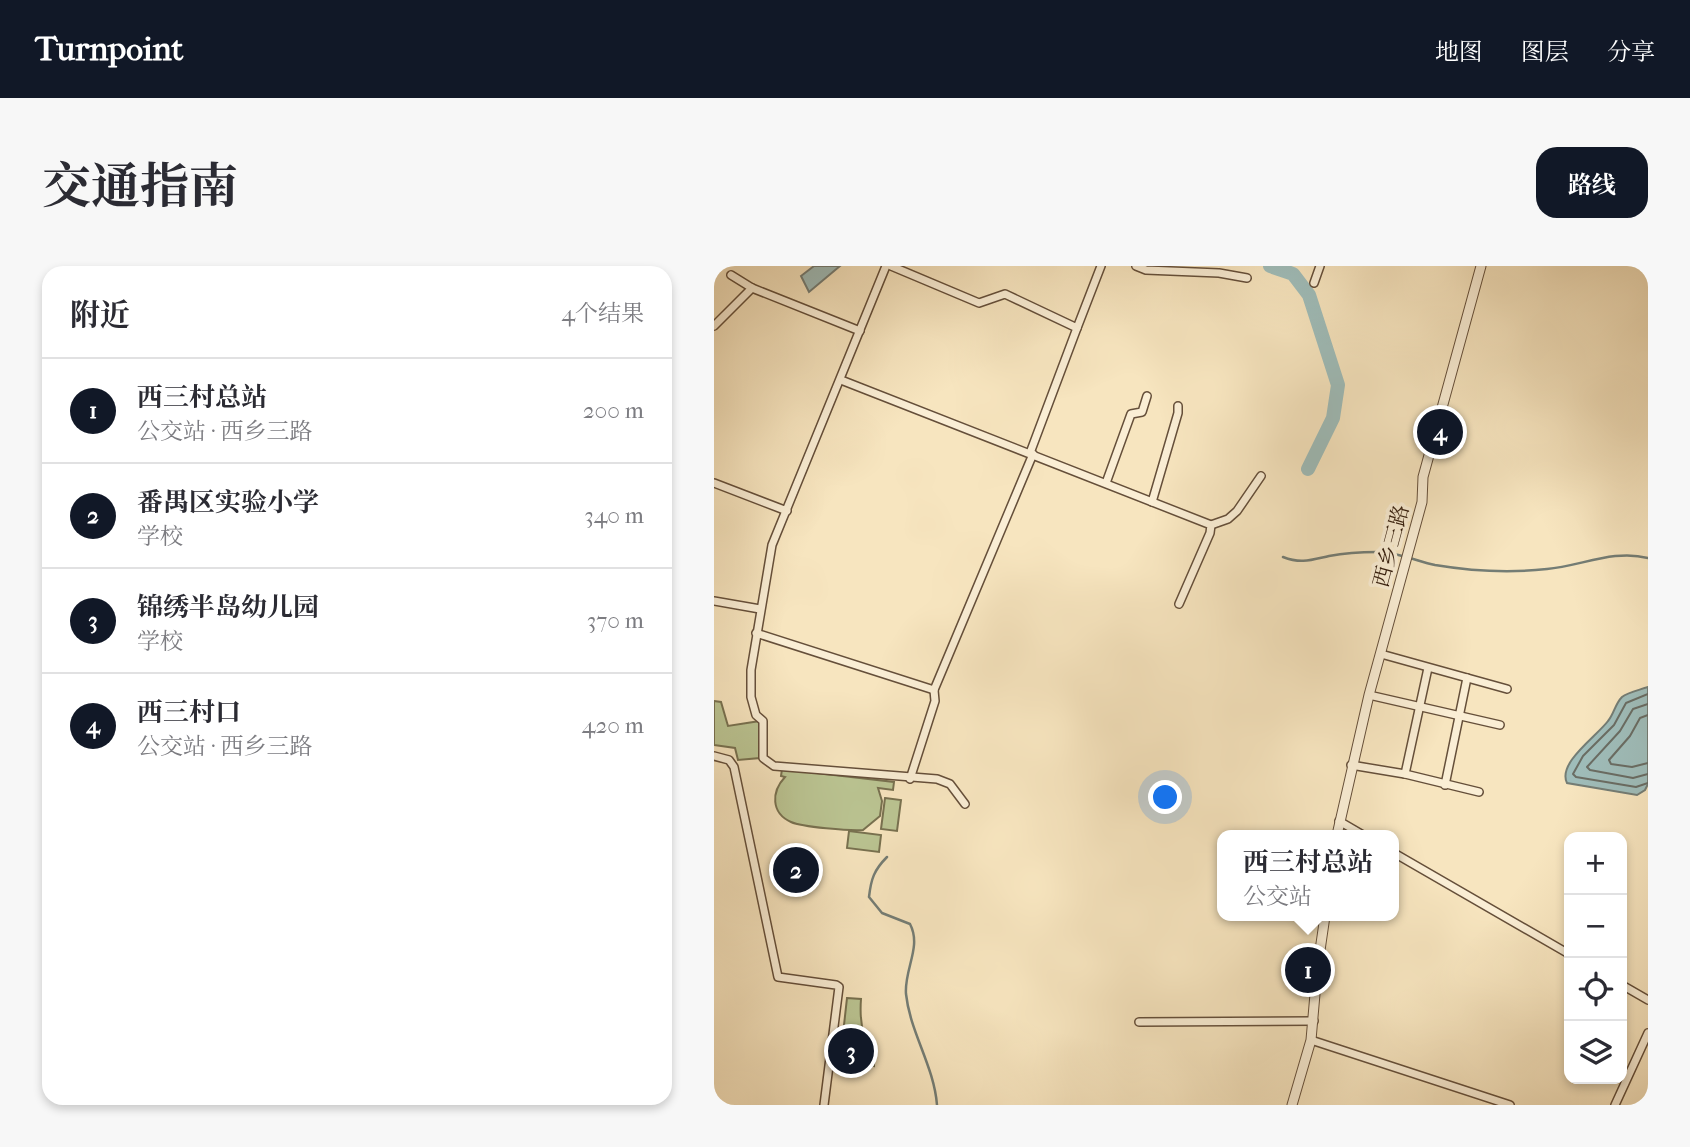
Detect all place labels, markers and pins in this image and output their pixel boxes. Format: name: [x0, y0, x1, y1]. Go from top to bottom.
pin: 4: [1417, 406, 1463, 458]
pin: 2: [773, 844, 819, 896]
pin: 1: [1285, 944, 1331, 996]
pin: 3: [828, 1025, 874, 1077]

